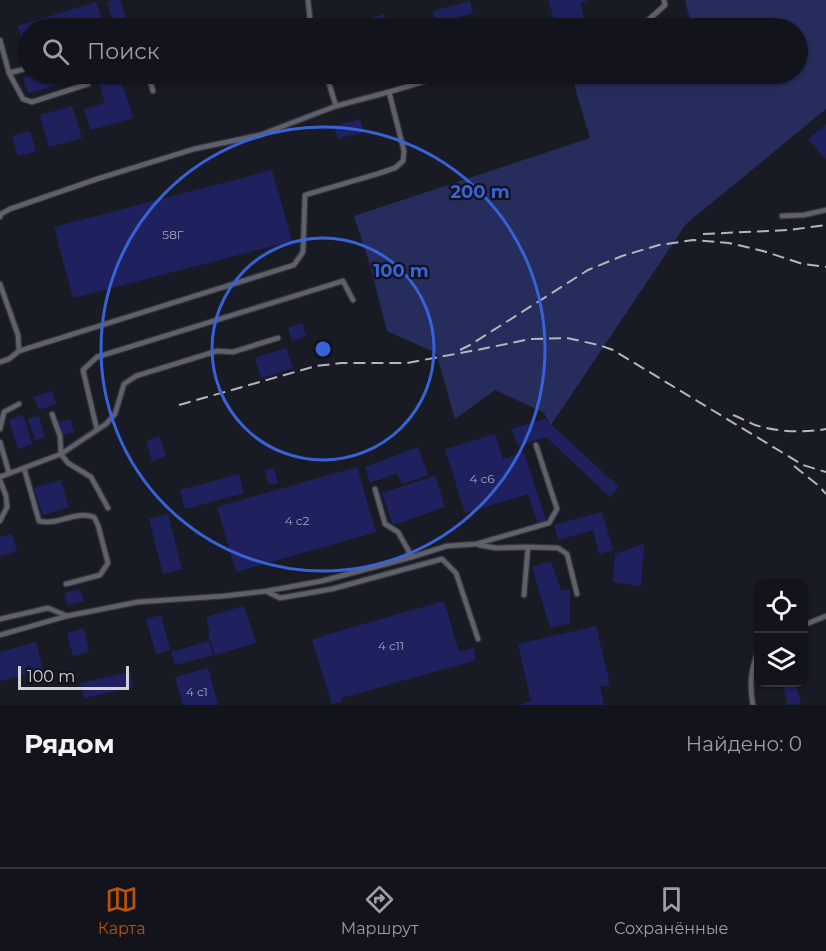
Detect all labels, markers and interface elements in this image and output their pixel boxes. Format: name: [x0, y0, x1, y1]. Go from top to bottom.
search box: [18, 18, 808, 84]
icon: search: [39, 35, 72, 68]
text: Поиск: [87, 38, 159, 65]
text: 200 m: [450, 181, 510, 203]
house number: 58Г: [162, 227, 184, 242]
text: 100 m: [373, 260, 429, 282]
centre of rings: [313, 339, 333, 359]
house number: 4 с6: [469, 471, 495, 486]
house number: 4 с2: [285, 513, 309, 528]
map controls: [754, 579, 808, 687]
button: locate: [754, 579, 808, 633]
button: layers: [754, 633, 808, 687]
house number: 4 с11: [378, 638, 404, 653]
scale bar: [18, 663, 129, 690]
text: 100 m: [27, 667, 75, 686]
house number: 4 с1: [186, 684, 208, 699]
text: Рядом: [24, 728, 115, 760]
text: Найдено: 0: [686, 732, 802, 756]
tab: Карта: [98, 883, 146, 938]
tab: Маршрут: [341, 883, 419, 938]
tab: Сохранённые: [614, 883, 728, 938]

